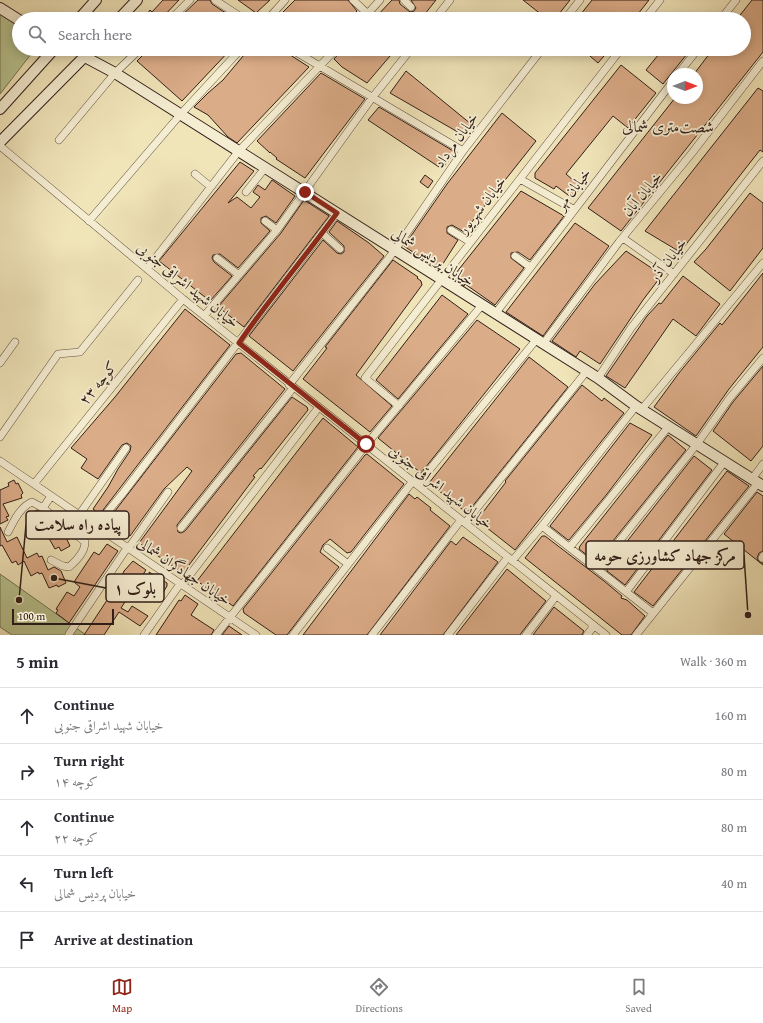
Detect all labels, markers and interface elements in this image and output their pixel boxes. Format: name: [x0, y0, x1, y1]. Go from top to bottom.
search box: [12, 12, 751, 56]
icon: search: [26, 23, 48, 45]
text: Search here: [58, 24, 132, 45]
north arrow: [667, 68, 703, 104]
street label: خیابان مرداد: [428, 108, 484, 172]
district label: شصت‌متری شمالی: [622, 114, 714, 138]
street label: خیابان مهر: [549, 163, 595, 216]
street label: خیابان آبان: [616, 167, 667, 221]
street label: خیابان شهریور: [451, 171, 511, 240]
route end: [296, 183, 314, 201]
street label: خیابان پردیس شمالی: [388, 222, 479, 291]
street label: خیابان آذر: [642, 233, 692, 288]
street label: خیابان شهید اشراقی جنوبی: [132, 237, 244, 333]
street label: کوچه ۲۳: [73, 356, 123, 410]
route start: [357, 435, 375, 453]
street label: خیابان شهید اشراقی جنوبی: [385, 440, 497, 534]
callout: پیاده راه سلامت: [26, 511, 129, 539]
text: پیاده راه سلامت: [34, 512, 122, 537]
street label: خیابان جهادگران شمالی: [133, 531, 235, 610]
callout: مرکز جهاد کشاورزی حومه: [586, 541, 744, 569]
text: مرکز جهاد کشاورزی حومه: [594, 543, 736, 567]
callout: بلوک ۱: [106, 574, 164, 602]
text: بلوک ۱: [114, 576, 156, 600]
scale bar: [12, 607, 114, 626]
text: 100 m: [18, 608, 45, 624]
text: 5 min: [16, 649, 58, 674]
text: Walk · 360 m: [680, 652, 747, 671]
text: Continue: [54, 694, 115, 715]
icon: ahead: [16, 705, 38, 727]
text: 160 m: [715, 706, 747, 725]
text: خیابان شهید اشراقی جنوبی: [54, 716, 163, 735]
text: Turn right: [54, 750, 125, 771]
icon: right: [16, 761, 38, 783]
text: 80 m: [721, 762, 747, 781]
text: کوچه ۱۴: [54, 772, 98, 791]
text: Continue: [54, 806, 115, 827]
icon: ahead: [16, 817, 38, 839]
text: 80 m: [721, 818, 747, 837]
text: کوچه ۲۲: [54, 828, 98, 847]
text: Turn left: [54, 862, 113, 883]
icon: left: [16, 873, 38, 895]
text: 40 m: [721, 874, 747, 893]
text: خیابان پردیس شمالی: [54, 884, 136, 903]
icon: arrive: [16, 929, 38, 951]
text: Arrive at destination: [54, 929, 193, 950]
tab: Map: [111, 976, 133, 1016]
tab: Directions: [356, 976, 403, 1016]
tab: Saved: [625, 976, 652, 1016]

